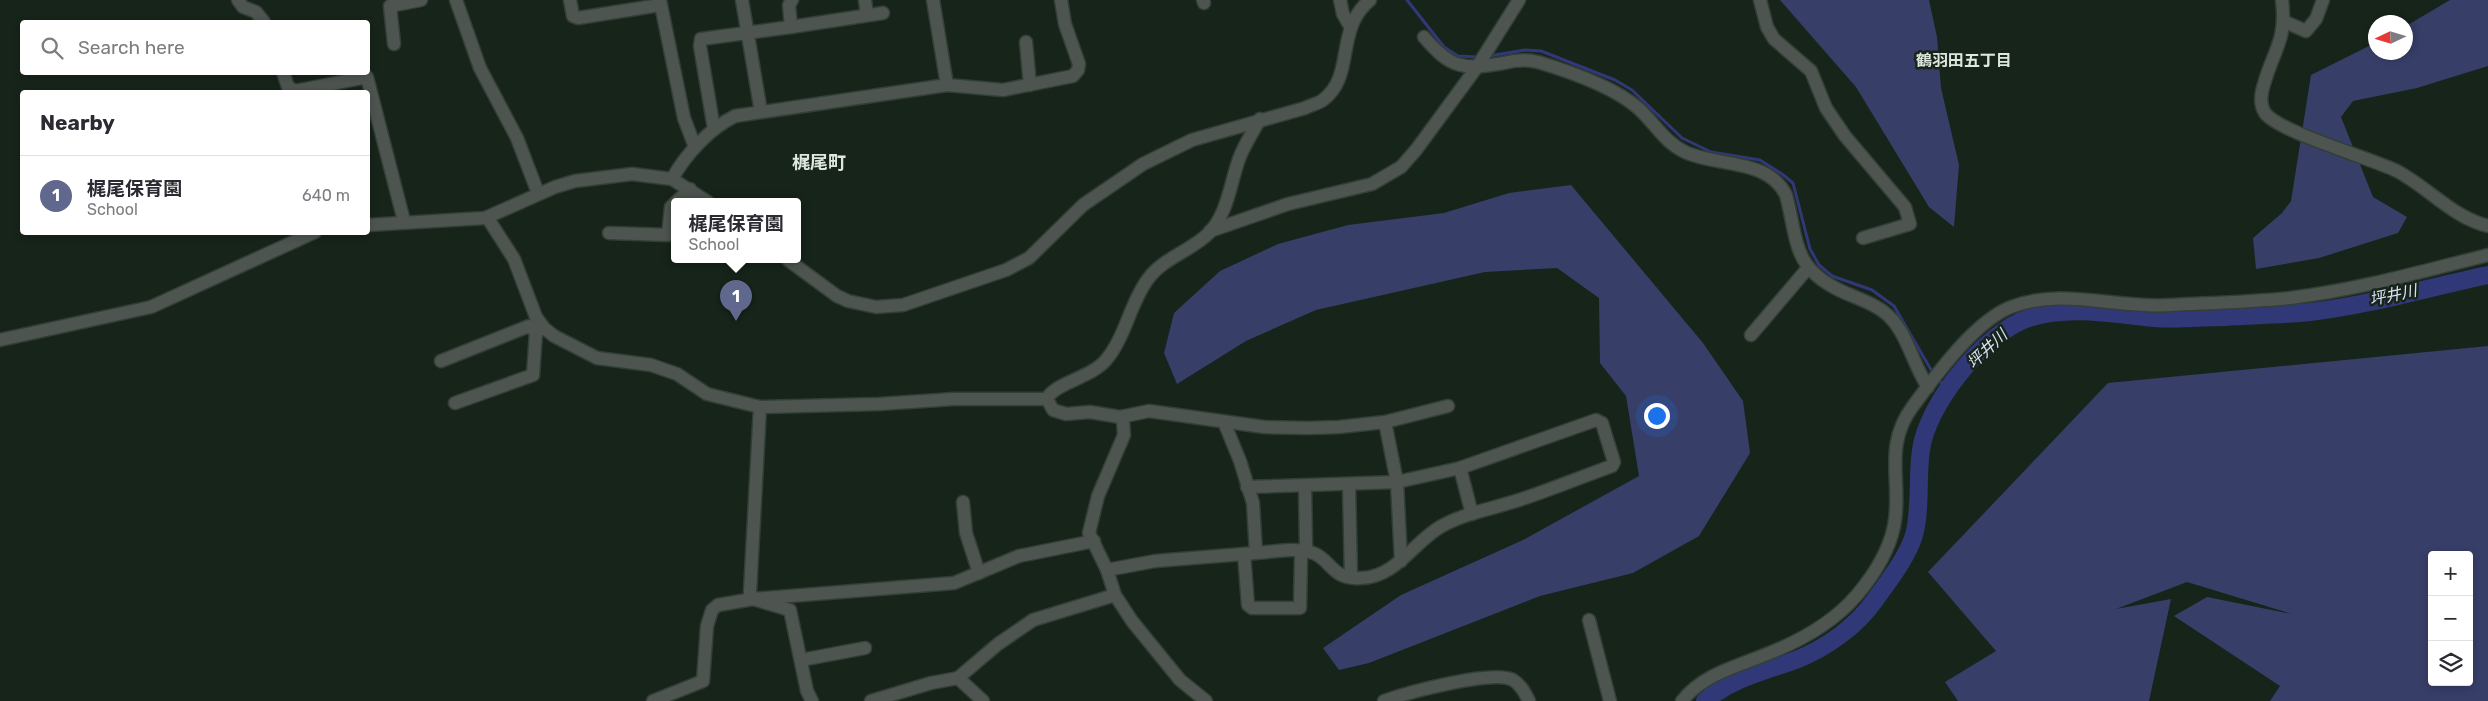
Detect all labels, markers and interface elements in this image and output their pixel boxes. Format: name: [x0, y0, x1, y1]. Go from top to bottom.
north arrow: [2368, 15, 2413, 60]
search box: [20, 20, 370, 75]
icon: search: [38, 34, 66, 62]
text: Search here: [78, 36, 185, 59]
district label: 鶴羽田五丁目: [1916, 51, 2012, 70]
text: Nearby: [40, 110, 115, 135]
district label: 梶尾町: [792, 152, 846, 174]
text: 梶尾保育園: [87, 177, 182, 200]
text: 1: [52, 186, 60, 205]
text: 640 m: [302, 186, 350, 205]
popup: [671, 198, 801, 263]
text: School: [87, 200, 138, 219]
text: 梶尾保育園: [688, 212, 784, 235]
text: School: [688, 235, 739, 254]
pin: 1: [720, 280, 752, 321]
water label: 坪井川: [2368, 280, 2420, 309]
water label: 坪井川: [1963, 324, 2012, 372]
your location: [1644, 403, 1670, 429]
map controls: [2428, 551, 2473, 686]
button: +: [2428, 551, 2473, 596]
button: −: [2428, 596, 2473, 641]
button: layers: [2428, 641, 2473, 686]

